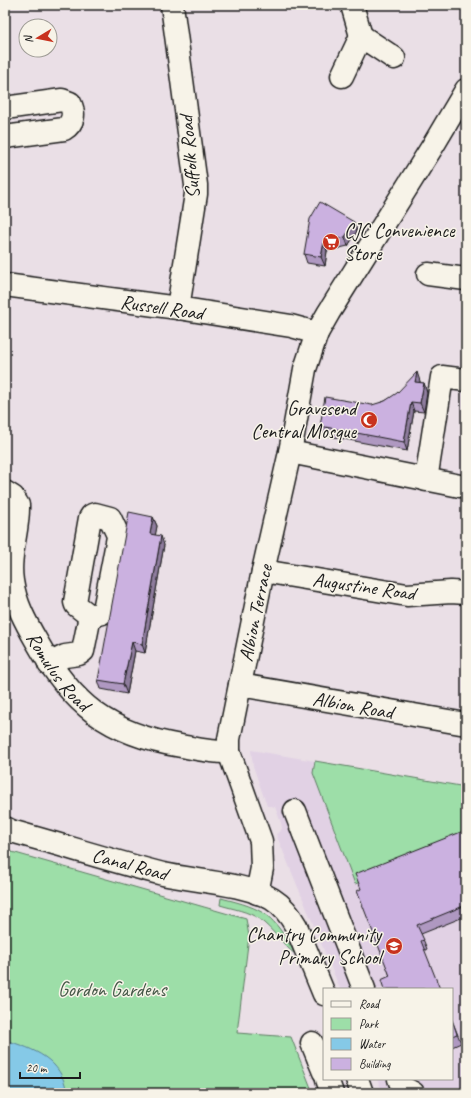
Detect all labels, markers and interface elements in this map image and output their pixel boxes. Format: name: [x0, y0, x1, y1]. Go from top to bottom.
north arrow: [18, 18, 58, 58]
text: N: [20, 33, 36, 44]
street label: Suffolk Road: [173, 111, 206, 200]
place label: CJC Convenience Store: [344, 218, 456, 266]
supermarket icon: CJC Convenience Store: [321, 232, 341, 252]
street label: Russell Road: [119, 289, 208, 326]
place label: Gravesend Central Mosque: [251, 396, 359, 444]
mosque icon: Gravesend Central Mosque: [359, 410, 379, 430]
street label: Albion Terrace: [233, 561, 278, 664]
street label: Augustine Road: [311, 567, 420, 606]
street label: Romulus Road: [21, 628, 97, 719]
street label: Albion Road: [311, 686, 398, 725]
street label: Canal Road: [89, 842, 173, 887]
place label: Chantry Community Primary School: [247, 922, 385, 970]
school or university icon: Chantry Community Primary School: [384, 936, 404, 956]
park label: Gordon Gardens: [58, 977, 168, 1002]
legend: [323, 988, 453, 1080]
text: Road: [359, 996, 381, 1012]
text: Park: [359, 1016, 380, 1032]
text: Water: [359, 1036, 387, 1052]
scale bar: [20, 1054, 80, 1080]
text: Building: [359, 1056, 391, 1072]
text: 20 m: [26, 1060, 48, 1076]

